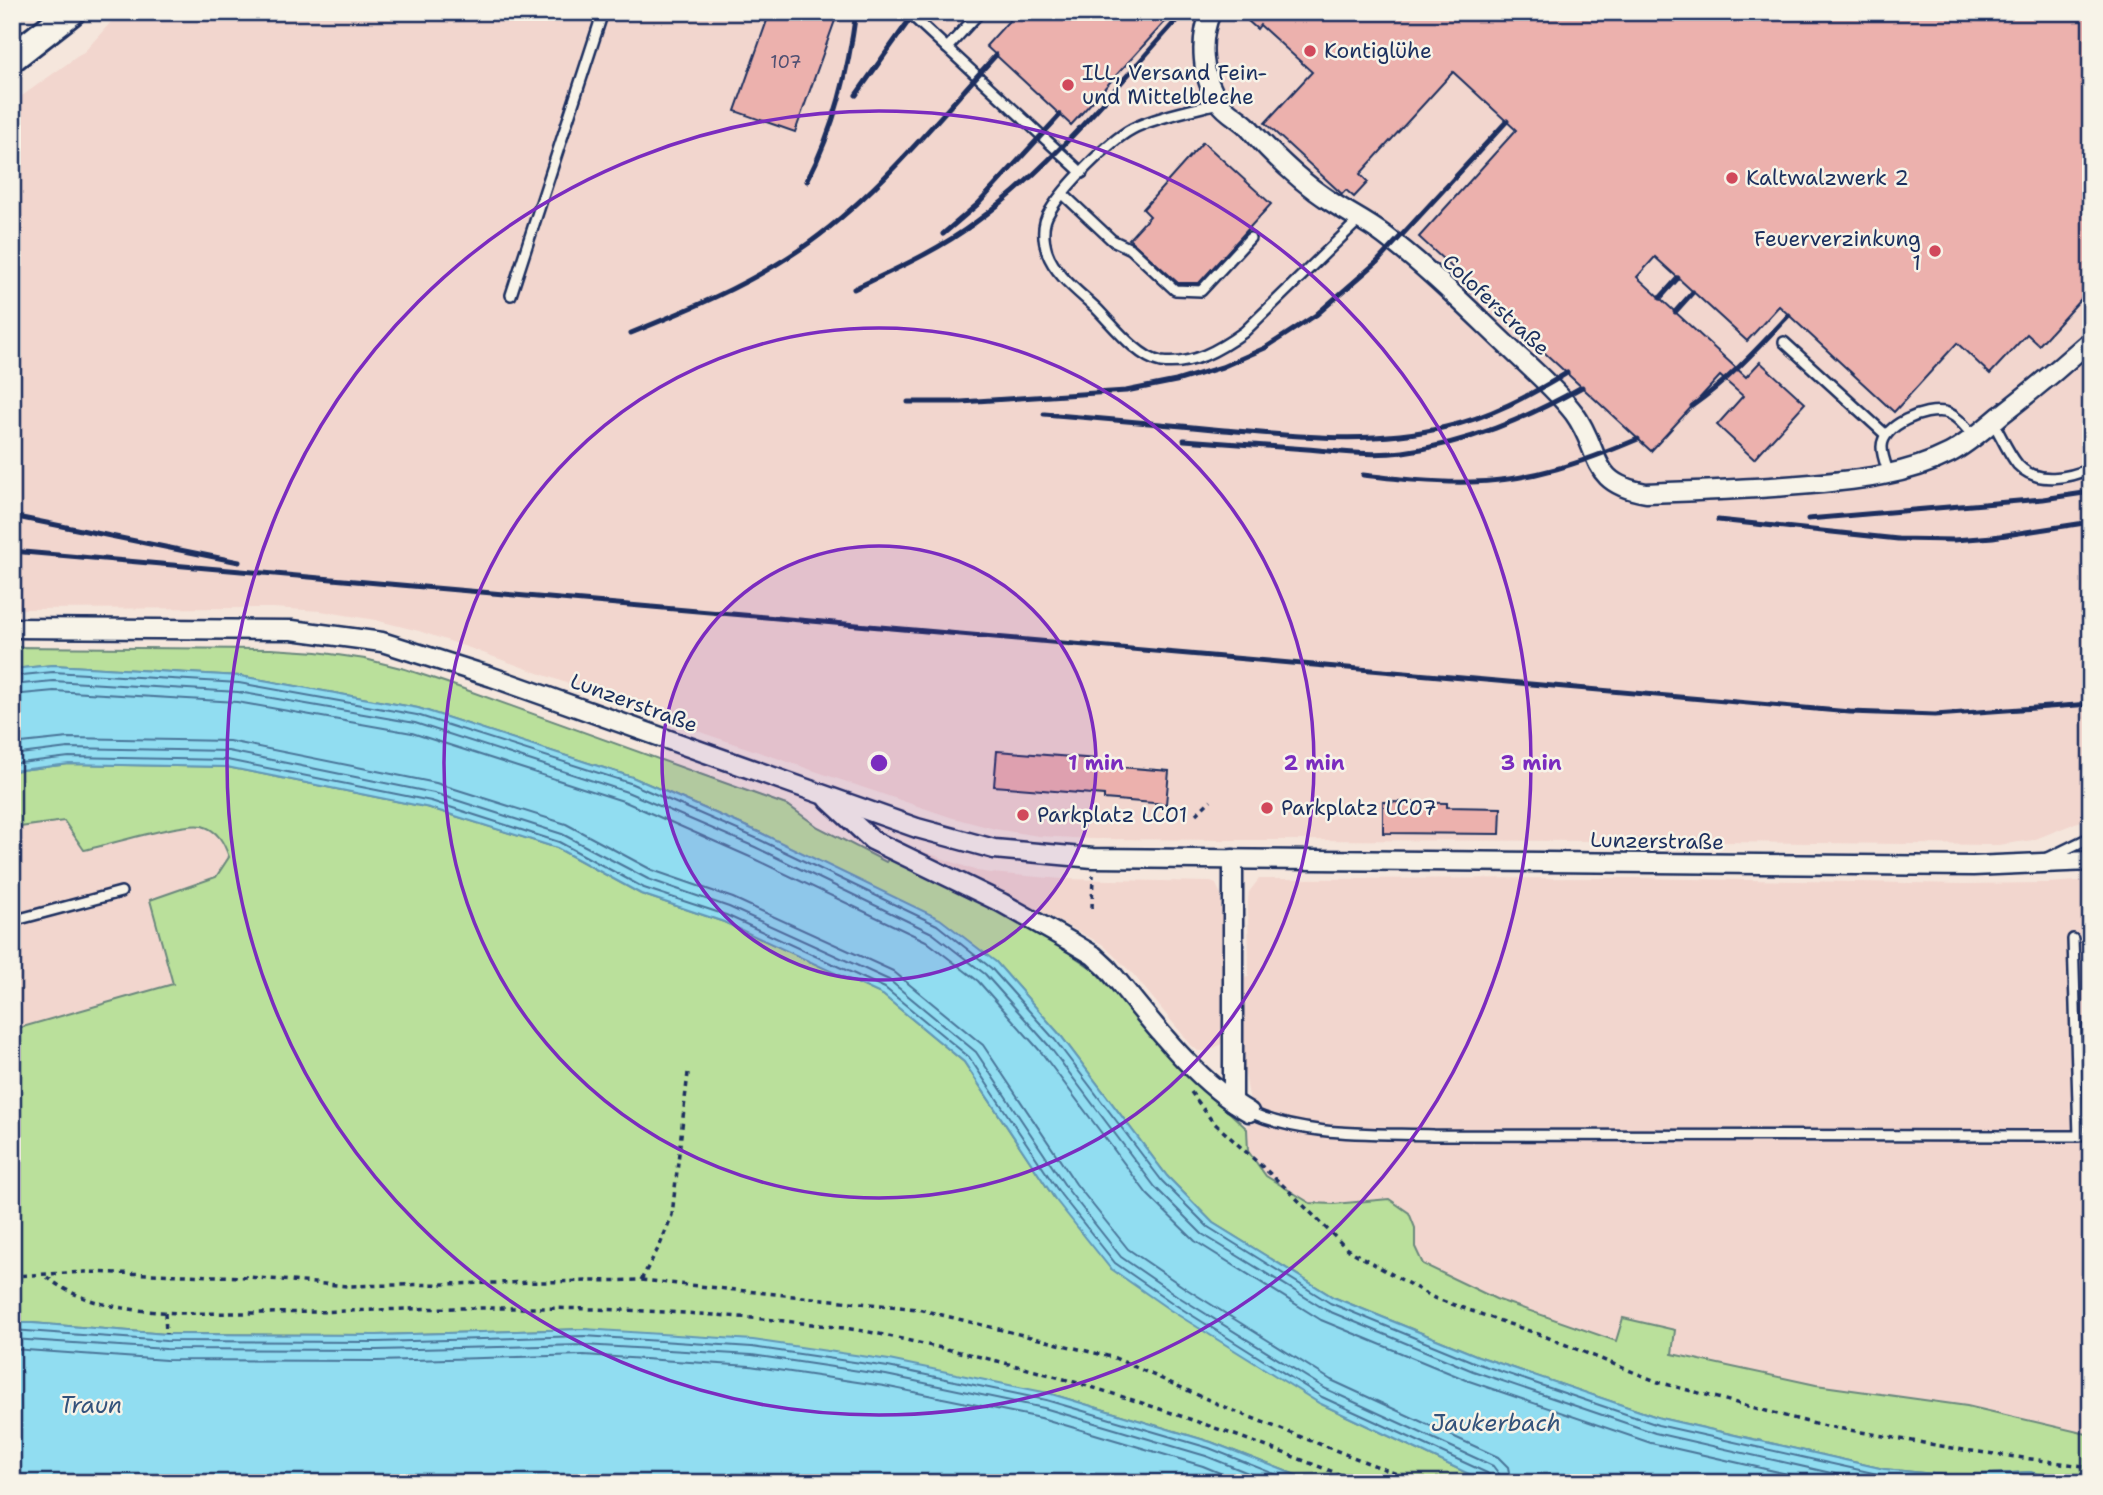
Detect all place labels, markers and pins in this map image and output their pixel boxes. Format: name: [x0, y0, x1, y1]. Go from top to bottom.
place label: Kontiglühe: [1324, 37, 1432, 65]
marker: Kontiglühe: [1302, 43, 1318, 59]
place label: ILL, Versand Fein- und Mittelbleche: [1082, 59, 1267, 111]
marker: ILL, Versand Fein- und Mittelbleche: [1060, 77, 1076, 93]
place label: Kaltwalzwerk 2: [1746, 164, 1909, 192]
marker: Kaltwalzwerk 2: [1724, 170, 1740, 186]
place label: Feuerverzinkung 1: [1754, 225, 1921, 277]
marker: Feuerverzinkung 1: [1927, 243, 1943, 259]
centre of rings: [867, 751, 891, 775]
place label: Parkplatz LC07: [1281, 794, 1437, 822]
marker: Parkplatz LC07: [1259, 800, 1275, 816]
place label: Parkplatz LC01: [1037, 801, 1187, 829]
marker: Parkplatz LC01: [1015, 807, 1031, 823]

